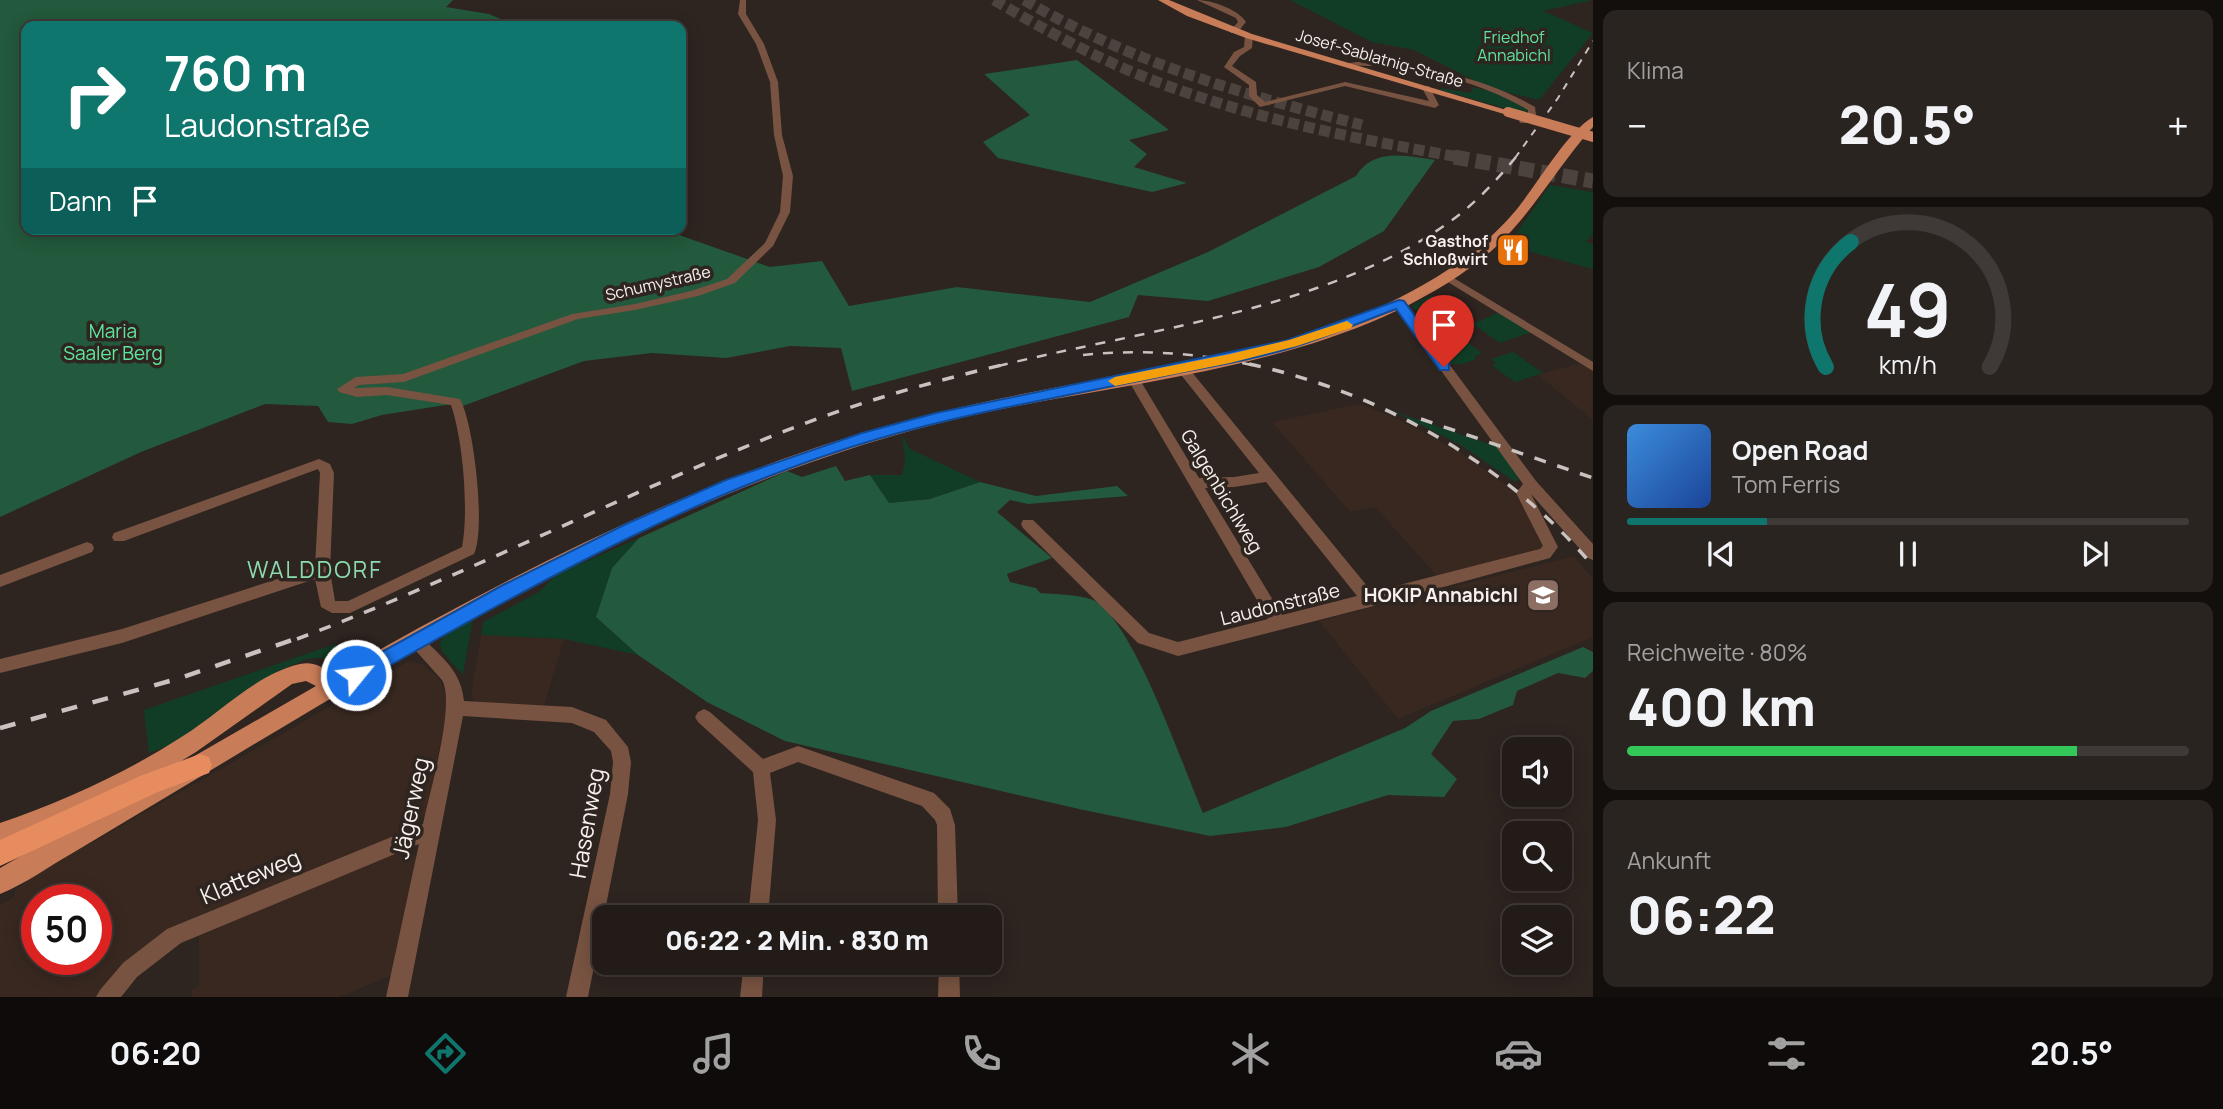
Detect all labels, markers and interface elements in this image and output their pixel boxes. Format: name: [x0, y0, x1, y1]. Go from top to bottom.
street label: Josef-Sablatnig-Straße: [1294, 24, 1466, 92]
park label: Friedhof Annabichl: [1477, 26, 1551, 66]
text: 760 m: [164, 39, 307, 106]
icon: right: [49, 49, 140, 140]
text: Klima: [1627, 54, 1684, 86]
text: 20.5°: [1839, 89, 1976, 160]
text: −: [1627, 99, 1648, 151]
text: +: [2167, 99, 2189, 151]
text: Laudonstraße: [164, 103, 370, 147]
icon: arrive: [126, 182, 164, 220]
text: Dann: [49, 183, 112, 219]
place label: Gasthof Schloßwirt: [1403, 230, 1488, 270]
restaurant icon: Gasthof Schloßwirt: [1494, 231, 1532, 269]
street label: Schumystraße: [603, 260, 713, 306]
text: 49: [1864, 260, 1952, 360]
pin: [1414, 295, 1474, 367]
icon: arrive: [1425, 306, 1463, 344]
park label: Maria Saaler Berg: [63, 318, 163, 366]
text: km/h: [1879, 347, 1937, 382]
street label: Galgenbichlweg: [1175, 424, 1269, 558]
text: Open Road: [1732, 432, 1868, 468]
text: Tom Ferris: [1732, 468, 1840, 500]
icon: previous: [1702, 535, 1740, 573]
icon: pause: [1889, 535, 1927, 573]
icon: next: [2076, 535, 2114, 573]
district label: WALDDORF: [247, 553, 383, 585]
school or university icon: HOKIP Annabichl: [1524, 576, 1562, 614]
street label: Laudonstraße: [1217, 577, 1343, 631]
place label: HOKIP Annabichl: [1364, 582, 1518, 608]
text: Reichweite · 80%: [1627, 636, 1807, 668]
position arrow: [319, 638, 393, 712]
text: 400 km: [1627, 671, 1816, 742]
map controls: [1502, 737, 1572, 975]
button: sound: [1502, 737, 1572, 807]
street label: Jägerweg: [384, 754, 436, 862]
street label: Hasenweg: [561, 765, 611, 881]
button: search: [1502, 821, 1572, 891]
street label: Klatteweg: [195, 841, 305, 911]
text: Ankunft: [1627, 844, 1711, 876]
text: 06:22: [1627, 879, 1776, 950]
speed limit sign: 50: [21, 884, 112, 975]
button: layers: [1502, 905, 1572, 975]
text: 06:22 · 2 Min. · 830 m: [665, 922, 929, 958]
icon: directions: [421, 1029, 470, 1078]
icon: music: [689, 1029, 738, 1078]
icon: phone: [957, 1029, 1006, 1078]
icon: climate: [1226, 1029, 1275, 1078]
icon: car: [1494, 1029, 1543, 1078]
icon: filters: [1762, 1029, 1811, 1078]
text: 06:20: [110, 1031, 202, 1075]
text: 20.5°: [2030, 1031, 2113, 1075]

